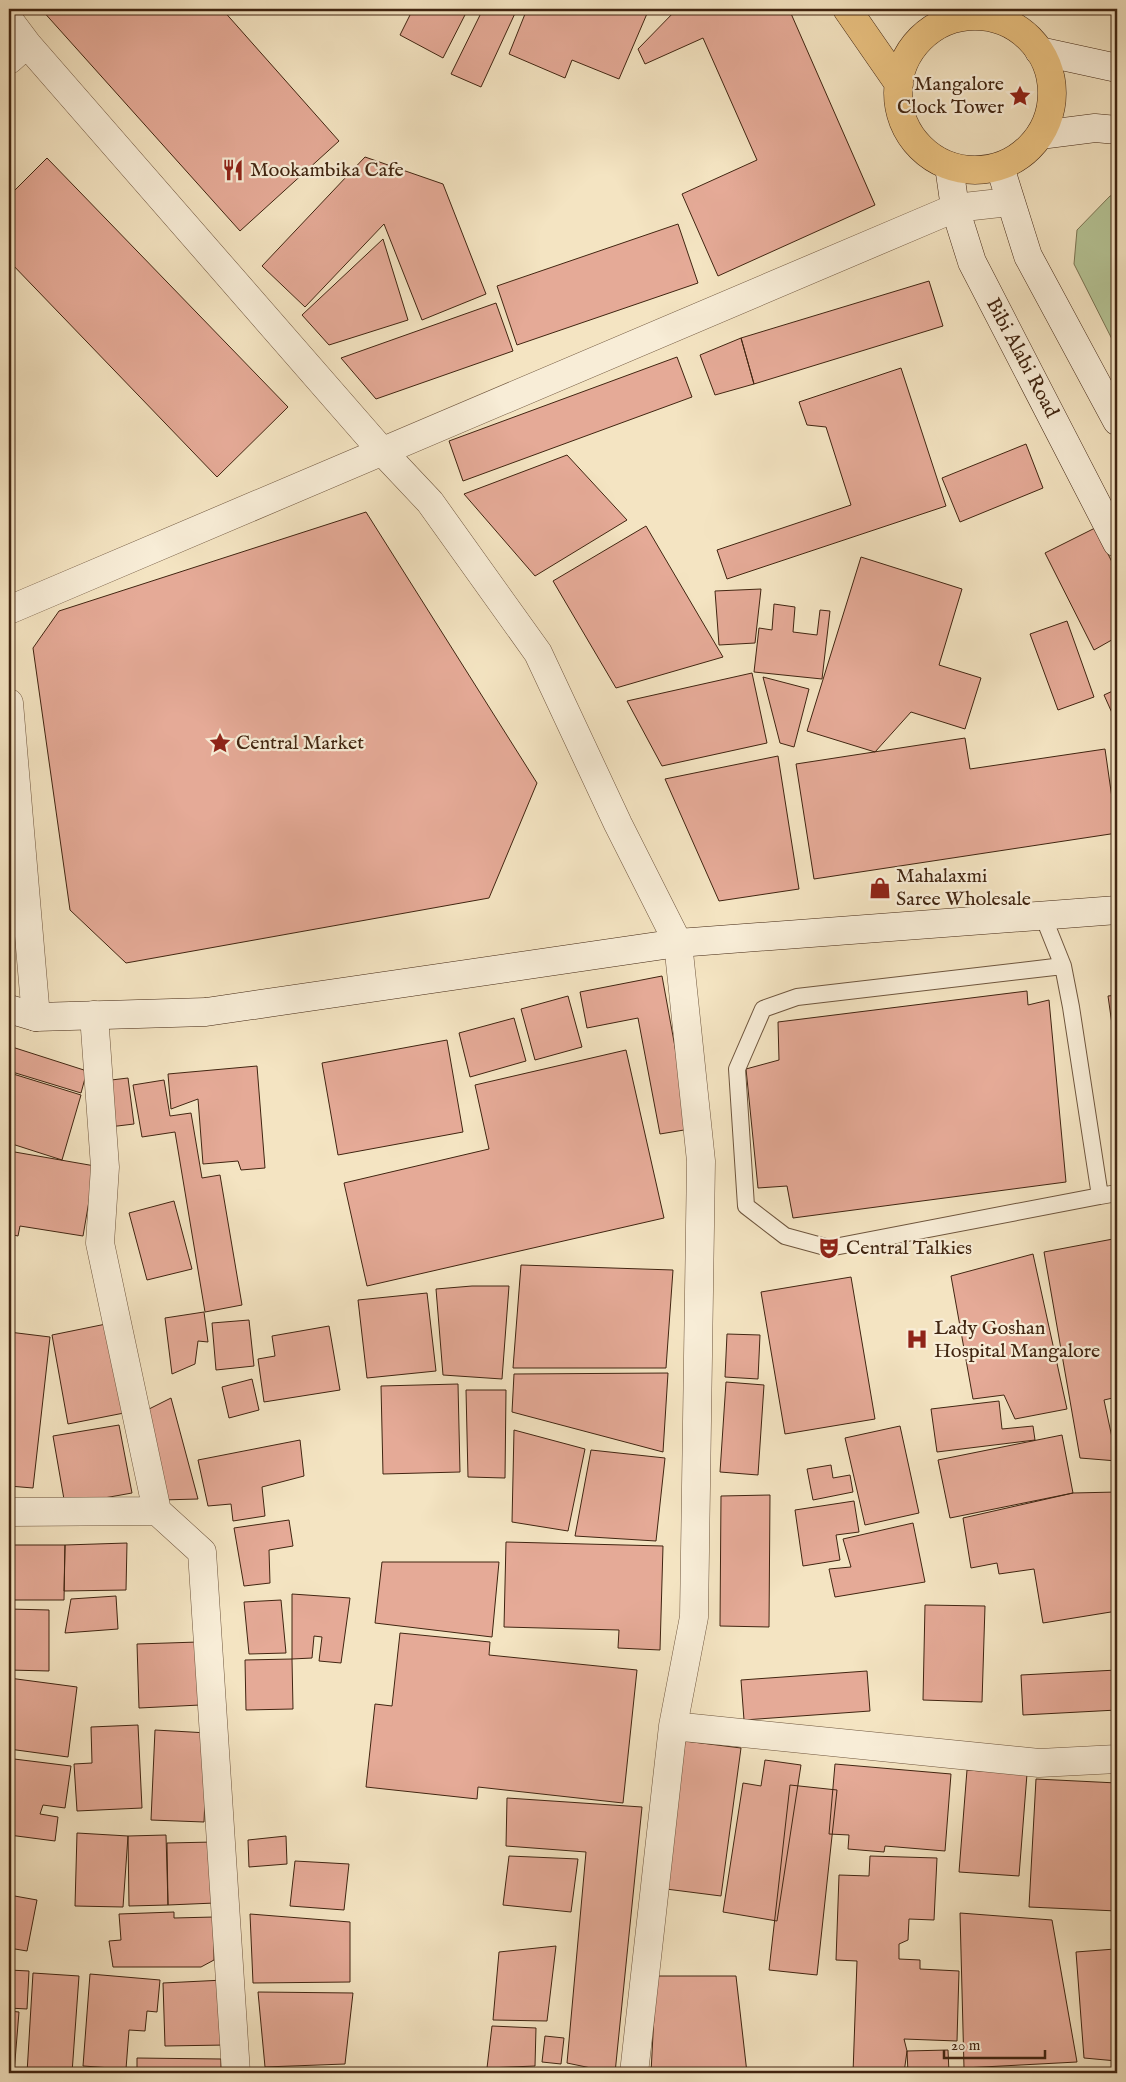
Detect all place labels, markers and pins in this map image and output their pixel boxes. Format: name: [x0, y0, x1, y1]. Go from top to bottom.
place label: Mangalore Clock Tower: [897, 72, 1005, 120]
place icon: Mangalore Clock Tower: [1007, 83, 1033, 109]
restaurant icon: Mookambika Cafe: [220, 157, 246, 183]
place label: Mookambika Cafe: [250, 158, 404, 183]
place icon: Central Market: [207, 730, 233, 756]
place label: Central Market: [236, 731, 364, 756]
place label: Mahalaxmi Saree Wholesale: [896, 864, 1031, 912]
shop icon: Mahalaxmi Saree Wholesale: [867, 875, 893, 901]
theatre icon: Central Talkies: [816, 1235, 842, 1261]
place label: Central Talkies: [846, 1236, 972, 1261]
place label: Lady Goshan Hospital Mangalore: [934, 1316, 1100, 1364]
hospital icon: Lady Goshan Hospital Mangalore: [904, 1326, 930, 1352]

